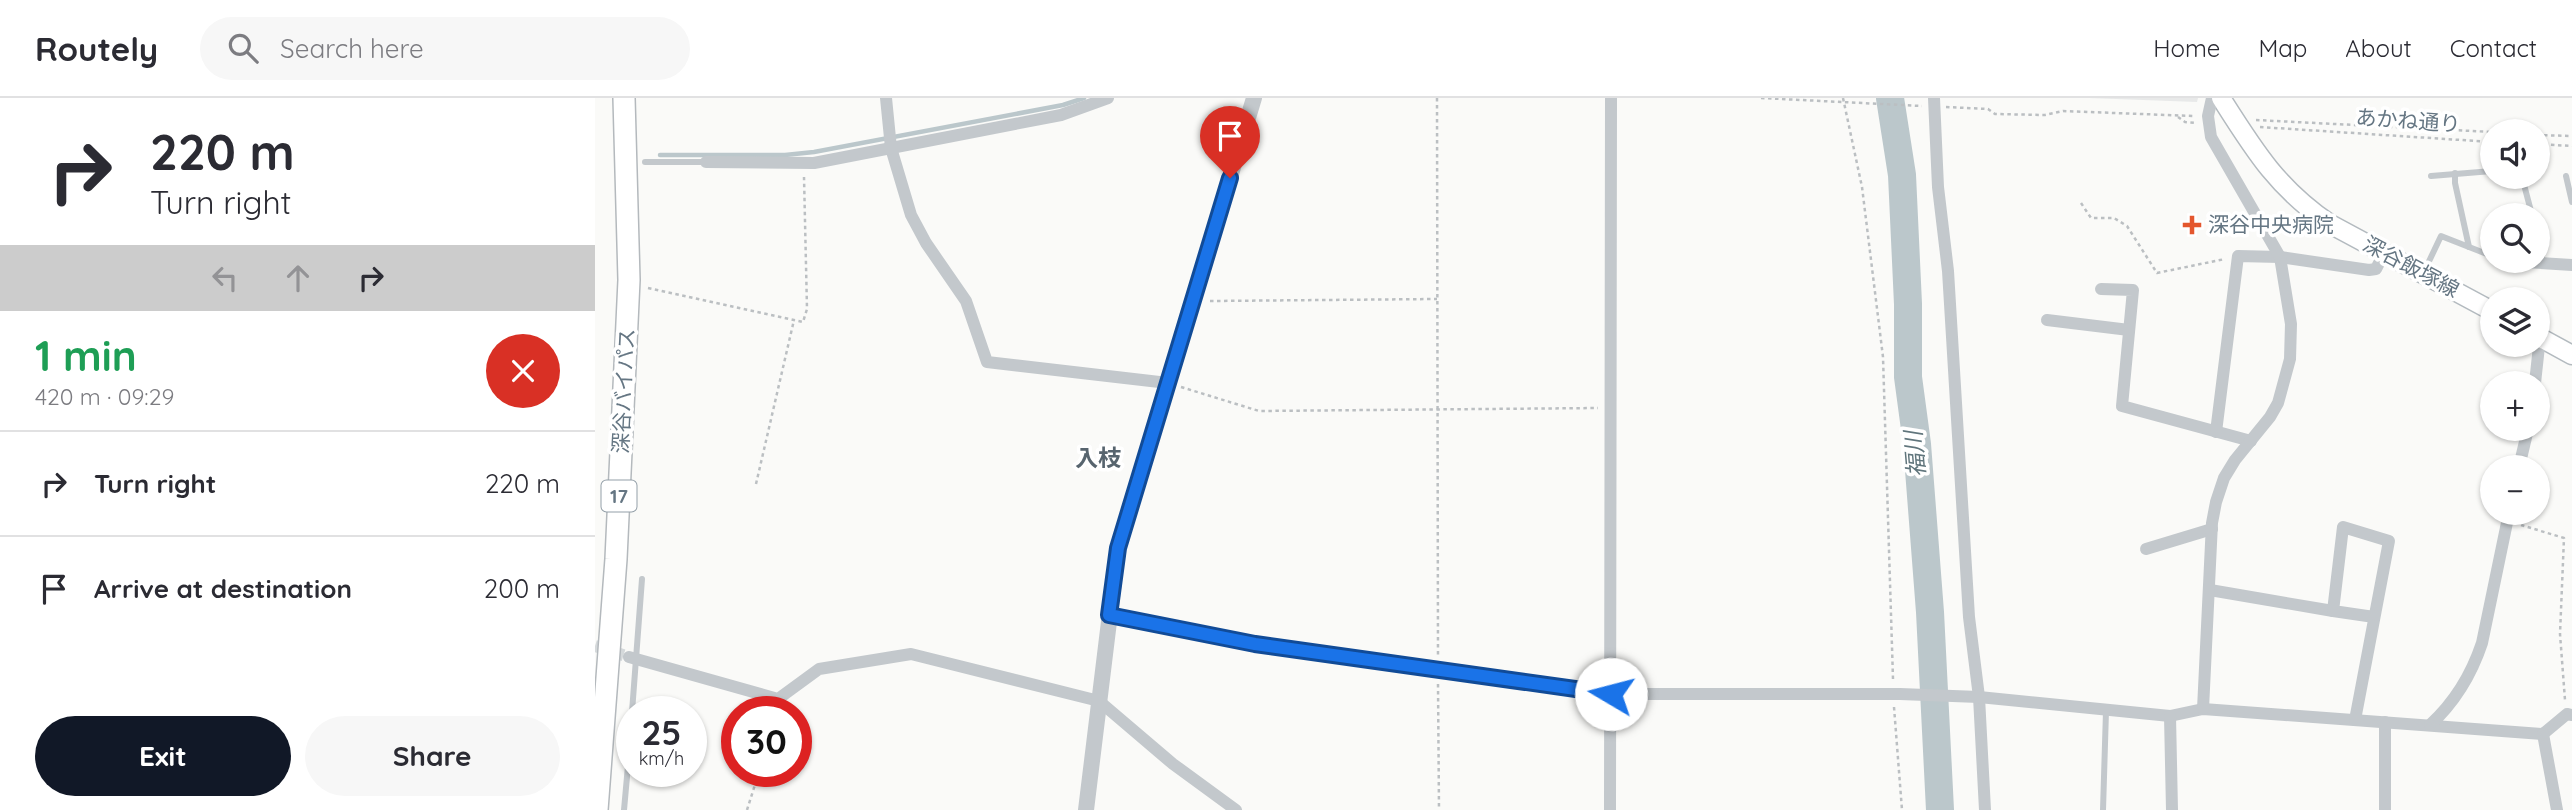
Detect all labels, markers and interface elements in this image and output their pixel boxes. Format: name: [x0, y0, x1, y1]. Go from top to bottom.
search box: [200, 17, 690, 80]
text: Routely: [35, 28, 158, 69]
icon: search: [224, 29, 262, 67]
text: Search here: [280, 32, 424, 65]
text: Home: [2153, 33, 2220, 63]
text: Map: [2258, 33, 2307, 63]
text: About: [2345, 33, 2412, 63]
text: Contact: [2450, 33, 2537, 63]
street label: あかね通り: [2355, 103, 2461, 137]
pin: [1200, 106, 1260, 178]
icon: arrive: [1211, 117, 1249, 155]
map controls: [2480, 119, 2550, 525]
button: sound: [2480, 119, 2550, 189]
text: 220 m: [150, 121, 295, 182]
icon: right: [35, 126, 126, 217]
text: Turn right: [150, 182, 291, 222]
button: search: [2480, 203, 2550, 273]
place label: 深谷中央病院: [2208, 211, 2334, 237]
marker: 深谷中央病院: [2182, 215, 2202, 235]
street label: 深谷飯塚線: [2359, 230, 2464, 302]
icon: left: [206, 259, 244, 297]
icon: ahead: [279, 259, 317, 297]
icon: right: [352, 259, 390, 297]
button: layers: [2480, 287, 2550, 357]
street label: 深谷バイパス: [607, 328, 639, 454]
text: 1 min: [35, 329, 137, 382]
button: close: [486, 334, 560, 408]
button: +: [2480, 371, 2550, 441]
text: 420 m · 09:29: [35, 382, 174, 411]
water label: 福川: [1898, 427, 1931, 478]
district label: 入枝: [1075, 443, 1121, 472]
button: −: [2480, 455, 2550, 525]
icon: right: [35, 465, 73, 503]
text: Turn right: [94, 467, 216, 500]
text: 220 m: [485, 467, 560, 500]
road number: 17: [601, 480, 637, 512]
icon: arrive: [35, 570, 73, 608]
text: Arrive at destination: [94, 572, 352, 605]
text: 200 m: [484, 572, 560, 605]
position arrow: [1574, 657, 1648, 731]
speed limit sign: 30: [721, 696, 812, 787]
text: 25: [641, 710, 682, 754]
button: Exit: [35, 716, 291, 796]
button: Share: [305, 716, 560, 796]
text: km/h: [639, 747, 684, 770]

